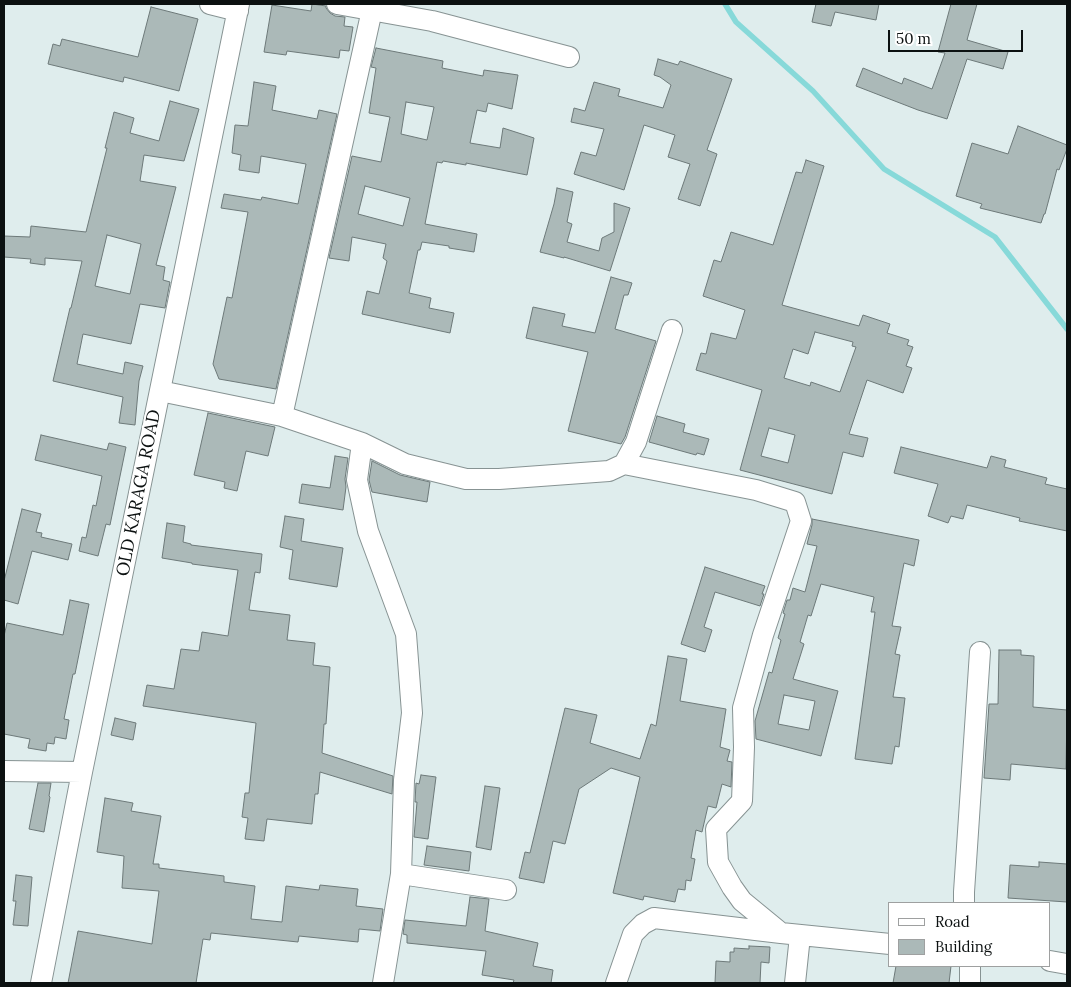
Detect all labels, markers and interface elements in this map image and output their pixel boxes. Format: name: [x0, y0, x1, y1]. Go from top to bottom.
scale bar: [891, 20, 1026, 52]
text: 50 m: [896, 29, 931, 48]
street label: OLD KARAGA ROAD: [112, 408, 166, 578]
legend: [888, 902, 1051, 967]
text: Road: [935, 912, 970, 931]
text: Building: [935, 937, 992, 956]

